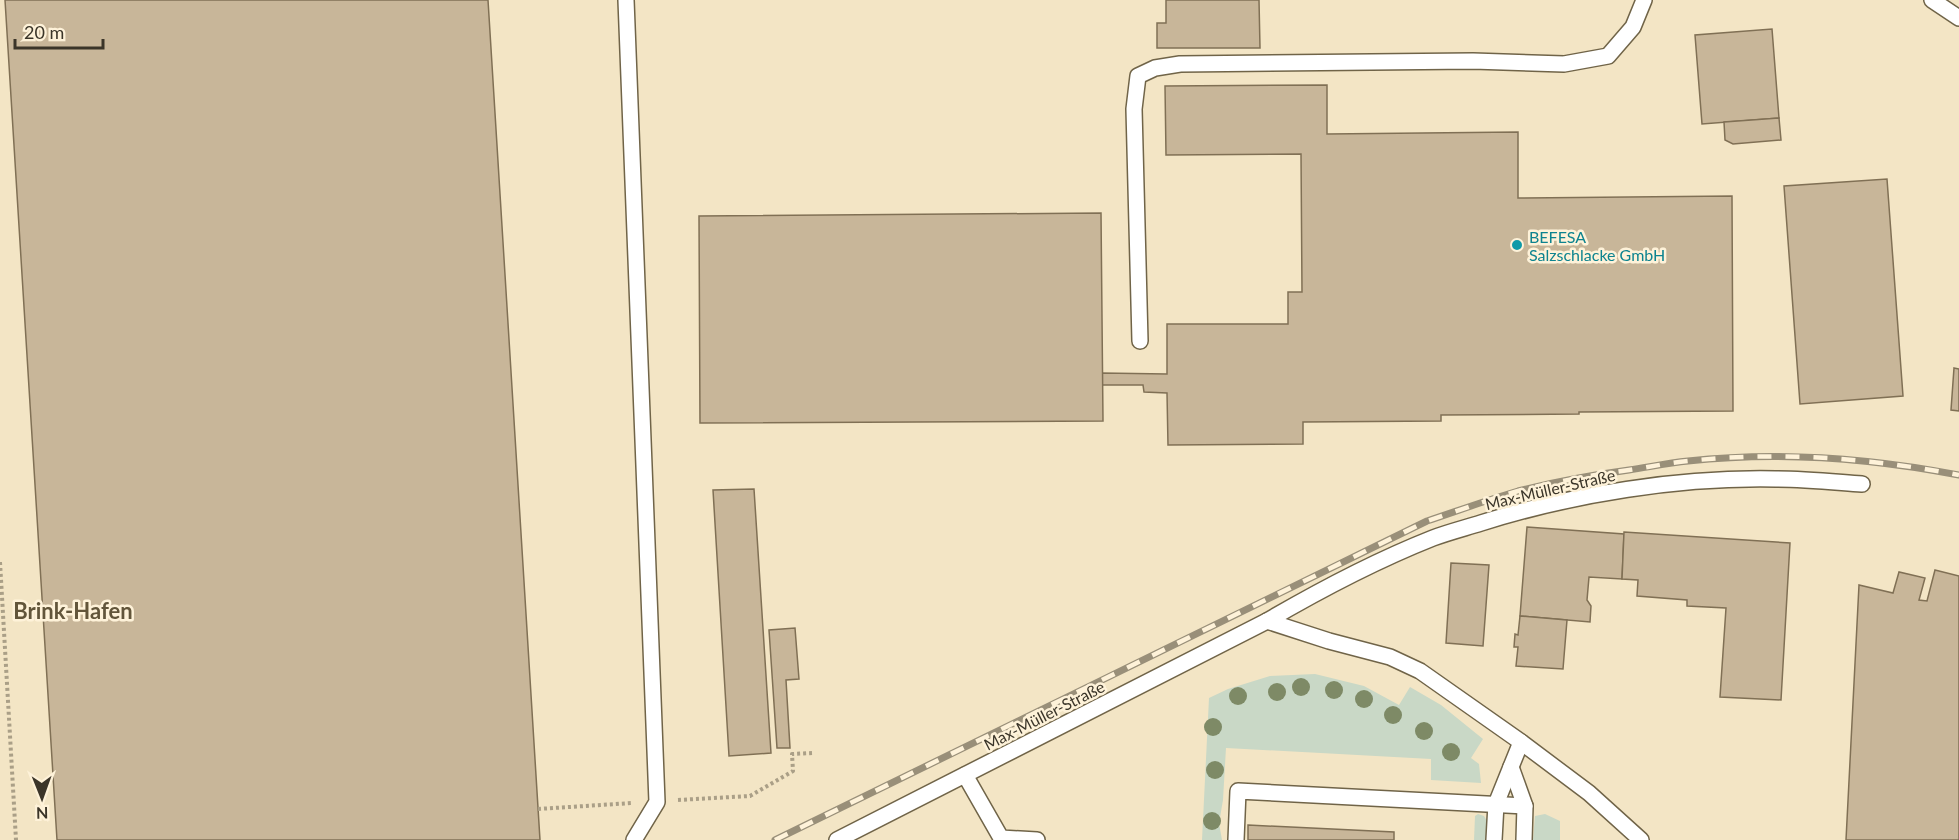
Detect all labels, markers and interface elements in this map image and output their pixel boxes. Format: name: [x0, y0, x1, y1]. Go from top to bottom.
scale bar: [15, 12, 104, 50]
text: 20 m: [24, 21, 64, 43]
place label: BEFESA Salzschlacke GmbH: [1529, 227, 1665, 264]
marker: BEFESA Salzschlacke GmbH: [1510, 238, 1524, 252]
street label: Max-Müller-Straße: [1483, 465, 1617, 513]
district label: Brink-Hafen: [13, 597, 133, 624]
street label: Max-Müller-Straße: [981, 676, 1107, 754]
north arrow: [12, 768, 72, 828]
text: N: [36, 804, 49, 823]

